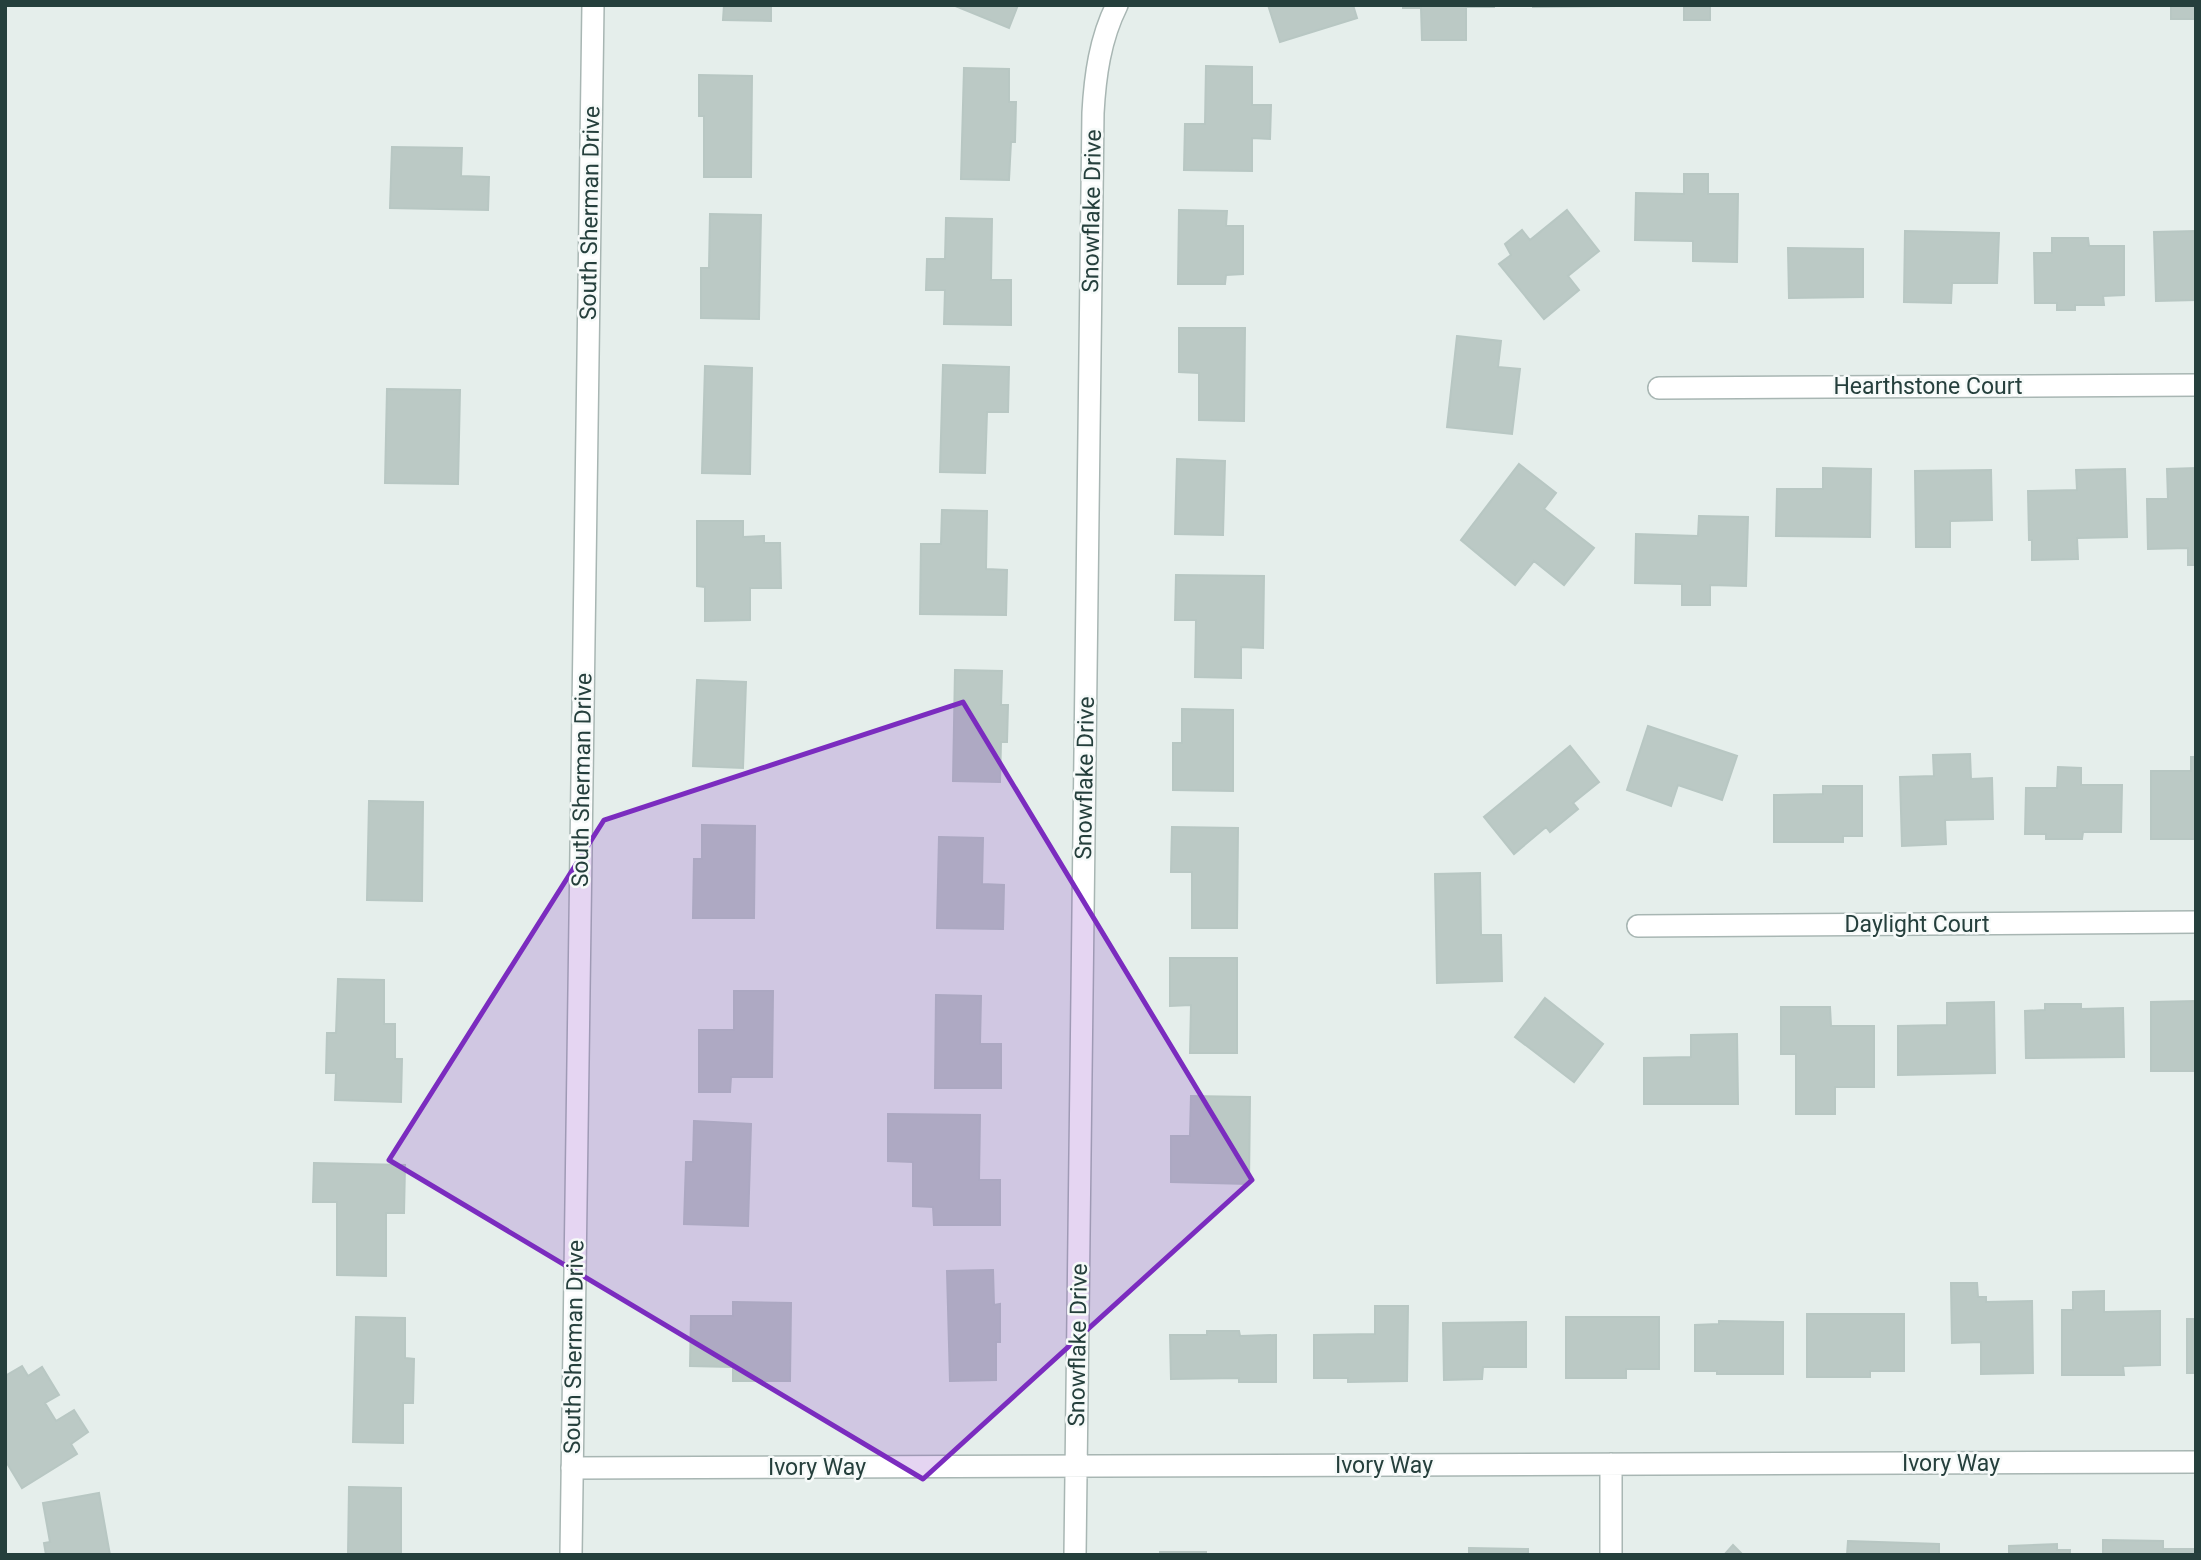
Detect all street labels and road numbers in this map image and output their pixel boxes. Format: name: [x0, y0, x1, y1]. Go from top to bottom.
street label: South Sherman Drive: [575, 106, 605, 320]
street label: Snowflake Drive: [1077, 129, 1107, 293]
street label: Hearthstone Court: [1833, 373, 2023, 400]
street label: South Sherman Drive: [567, 673, 597, 887]
street label: Snowflake Drive: [1070, 696, 1100, 860]
street label: Daylight Court: [1845, 911, 1989, 938]
street label: South Sherman Drive: [559, 1240, 589, 1454]
street label: Snowflake Drive: [1063, 1263, 1093, 1427]
street label: Ivory Way: [1902, 1450, 2000, 1477]
street label: Ivory Way: [1335, 1452, 1433, 1479]
street label: Ivory Way: [768, 1454, 866, 1481]

